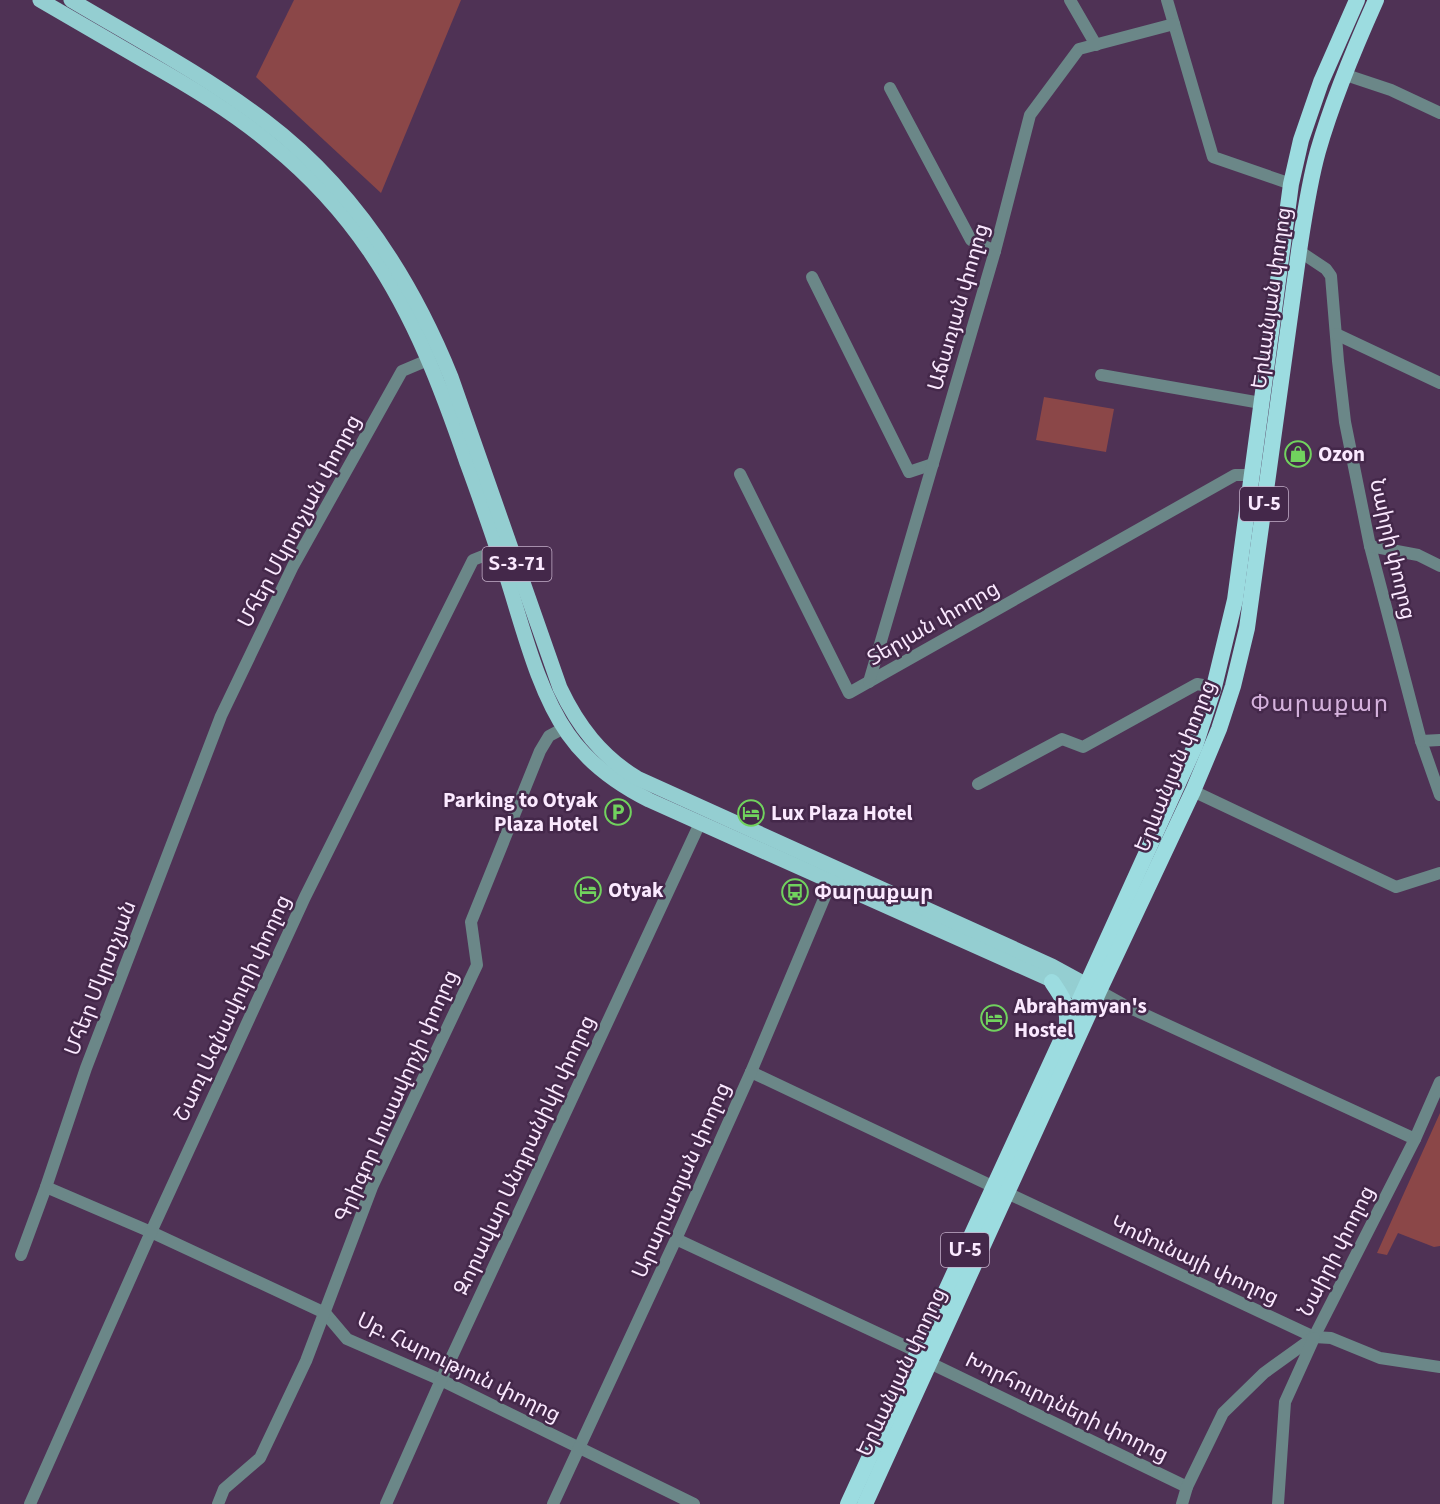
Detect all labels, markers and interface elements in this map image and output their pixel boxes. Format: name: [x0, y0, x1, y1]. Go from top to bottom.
street label: Երևանյան փողոց: [1243, 205, 1299, 391]
street label: Աճառյան փողոց: [920, 220, 996, 394]
street label: Մհեր Մկրտչյան փողոց: [230, 409, 368, 633]
shop icon: Ozon: [1283, 439, 1313, 469]
place label: Ozon: [1318, 439, 1365, 469]
street label: Նաիրի փողոց: [1362, 476, 1424, 622]
road number: Մ-5: [1240, 487, 1288, 521]
road number: Տ-3-71: [482, 547, 552, 581]
street label: Տերյան փողոց: [861, 573, 1005, 673]
street label: Երևանյան փողոց: [1127, 675, 1223, 857]
district label: Փարաքար: [1251, 686, 1389, 721]
place label: Parking to Otyak Plaza Hotel: [443, 785, 598, 839]
parking icon: Parking to Otyak Plaza Hotel: [603, 797, 633, 827]
hotel icon: Lux Plaza Hotel: [736, 798, 766, 828]
place label: Lux Plaza Hotel: [771, 798, 913, 828]
hotel icon: Otyak: [573, 875, 603, 905]
place label: Otyak: [608, 875, 664, 905]
bus stop icon: Փարաքար: [780, 877, 810, 907]
place label: Փարաքար: [814, 877, 933, 907]
street label: Շառլ Ազնավուրի փողոց: [166, 890, 298, 1126]
street label: Մհեր Մկրտչյան: [57, 896, 143, 1060]
street label: Գրիգոր Լուսավորչի փողոց: [327, 965, 465, 1227]
place label: Abrahamyan's Hostel: [1013, 991, 1147, 1045]
hotel icon: Abrahamyan's Hostel: [979, 1003, 1009, 1033]
street label: Զորավար Անդրանիկի փողոց: [446, 1010, 602, 1300]
street label: Արարատյան փողոց: [624, 1077, 738, 1283]
street label: Նաիրի փողոց: [1290, 1180, 1382, 1322]
street label: Կոմունայի փողոց: [1106, 1208, 1284, 1312]
road number: Մ-5: [941, 1233, 989, 1267]
street label: Երևանյան փողոց: [849, 1283, 953, 1461]
street label: Սբ. Հարություն փողոց: [352, 1305, 566, 1429]
street label: Խորհուրդների փողոց: [960, 1345, 1174, 1469]

